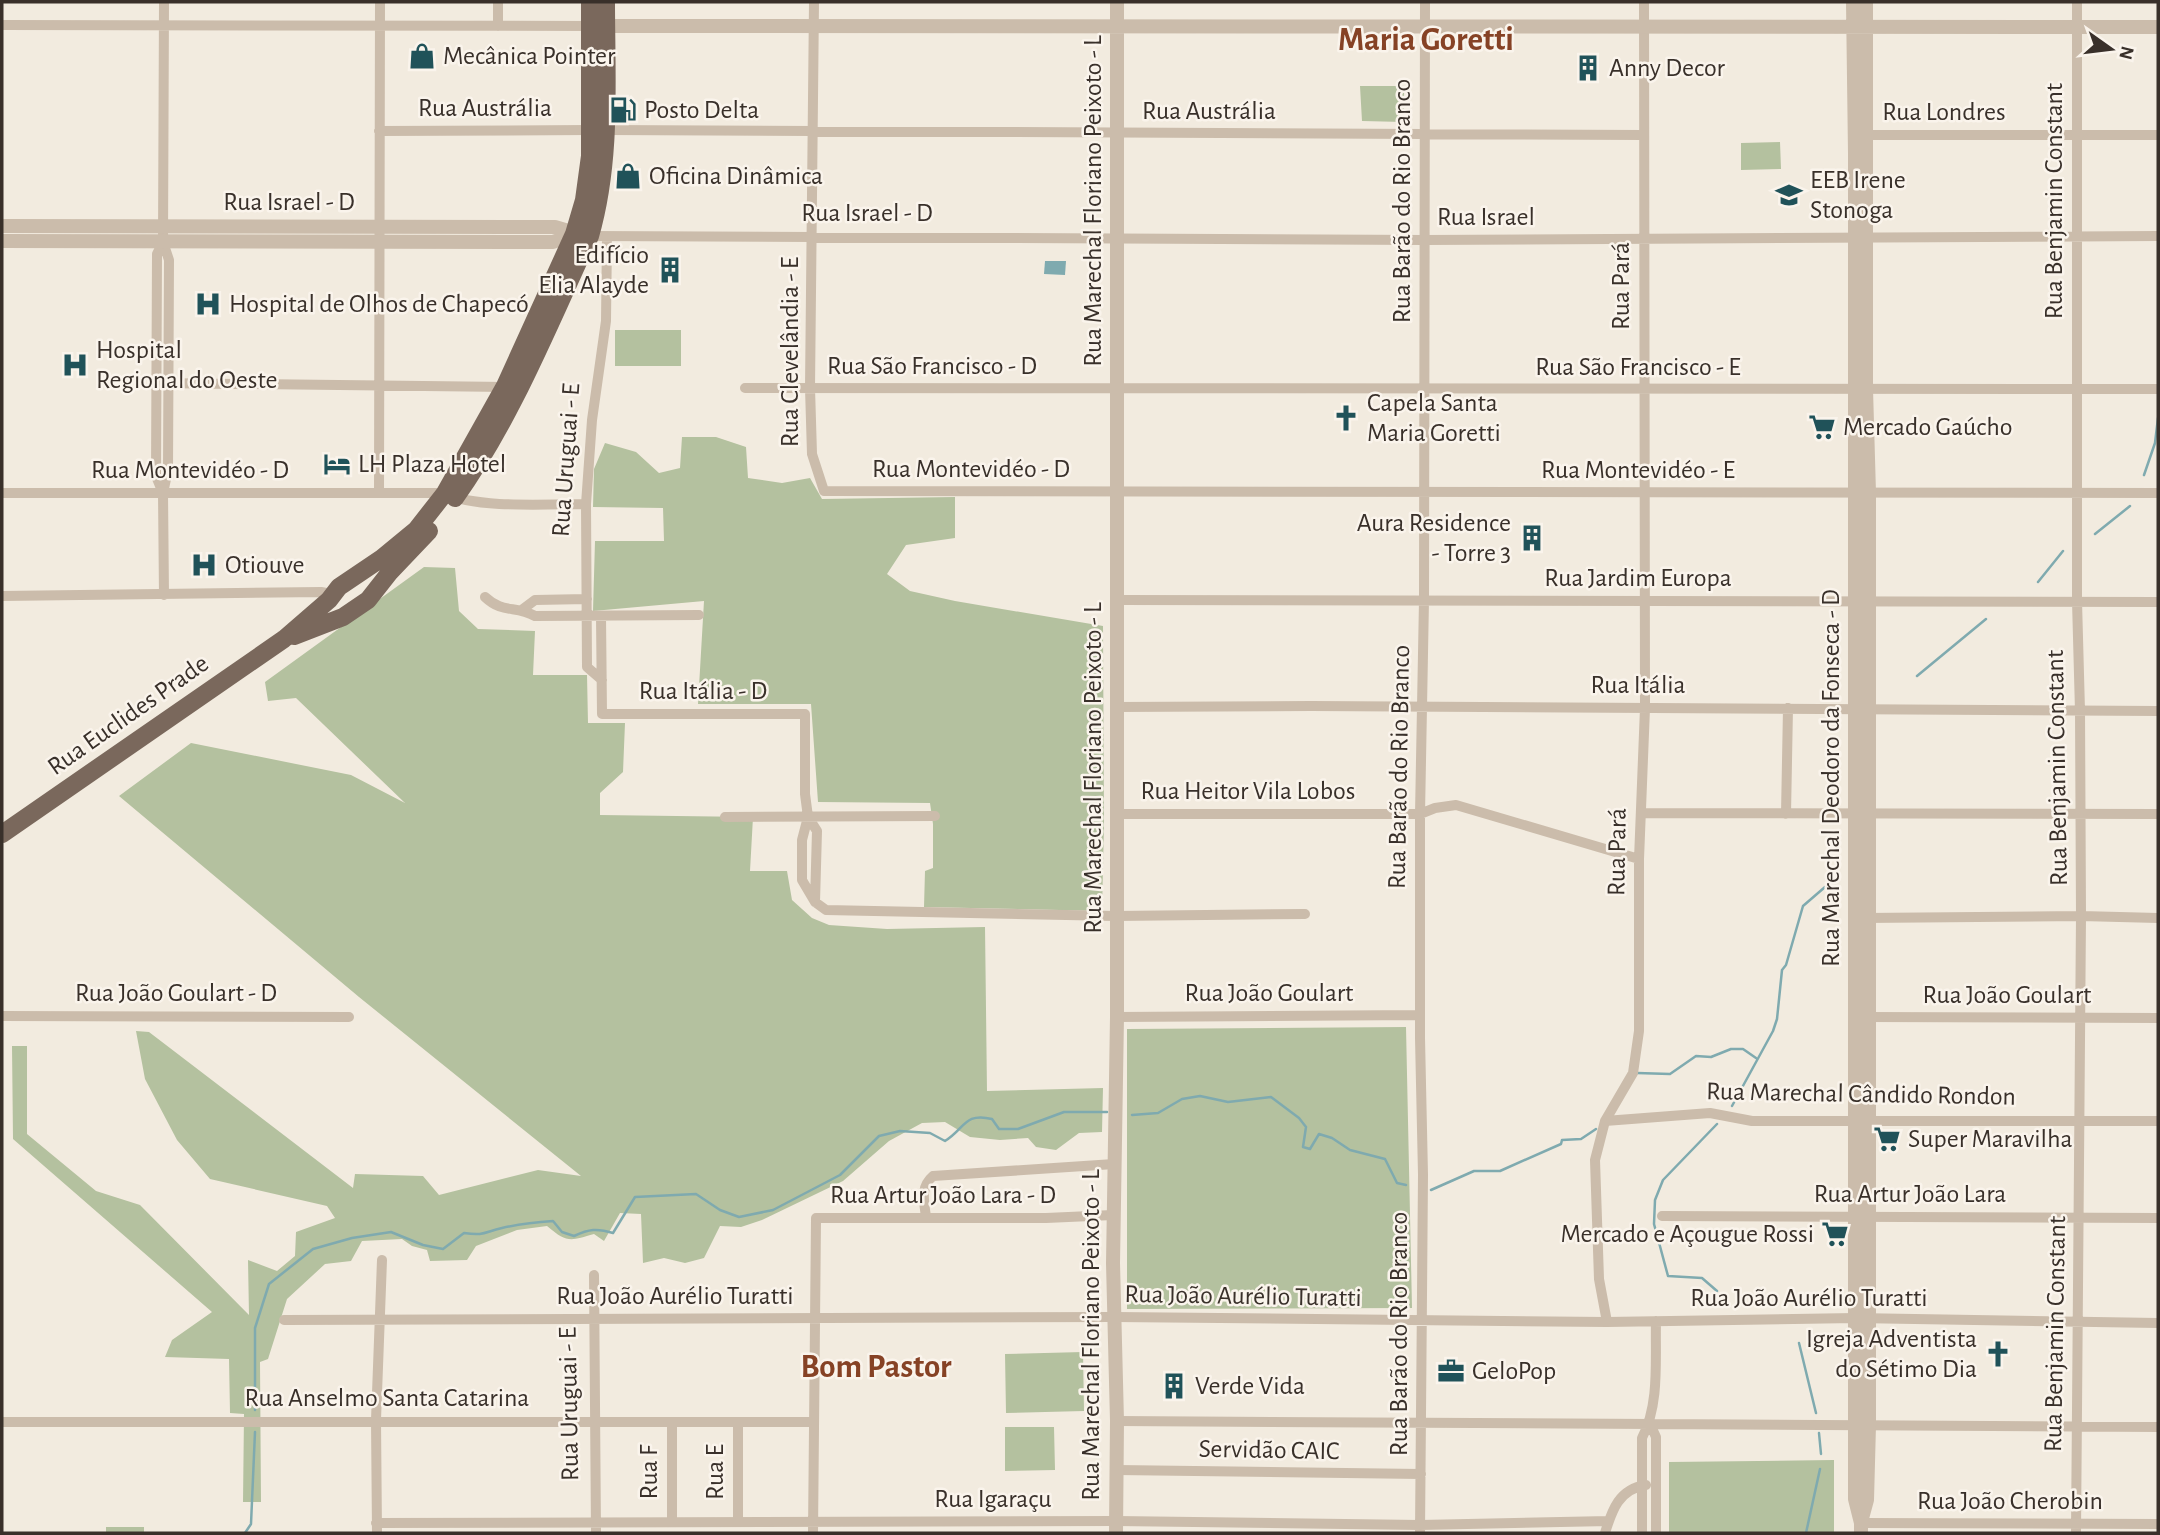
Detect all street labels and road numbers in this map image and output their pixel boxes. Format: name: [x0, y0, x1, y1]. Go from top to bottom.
street label: Rua Marechal Floriano Peixoto - L: [1080, 35, 1106, 367]
street label: Rua Barão do Rio Branco: [1389, 79, 1415, 323]
street label: Rua Benjamin Constant: [2041, 83, 2067, 319]
street label: Rua Austrália: [418, 95, 552, 121]
street label: Rua Austrália: [1142, 98, 1276, 124]
street label: Rua Londres: [1882, 99, 2006, 125]
street label: Rua Israel - D: [223, 189, 355, 215]
street label: Rua Israel - D: [801, 200, 933, 226]
street label: Rua Israel: [1437, 204, 1535, 230]
street label: Rua Pará: [1608, 242, 1634, 330]
street label: Rua Clevelândia - E: [777, 257, 803, 447]
street label: Rua São Francisco - D: [827, 353, 1037, 379]
street label: Rua São Francisco - E: [1535, 354, 1741, 380]
street label: Rua Uruguai - E: [548, 382, 584, 538]
street label: Rua Montevidéo - D: [872, 456, 1070, 482]
street label: Rua Montevidéo - D: [91, 457, 289, 483]
street label: Rua Montevidéo - E: [1541, 457, 1735, 483]
street label: Rua Jardim Europa: [1544, 565, 1732, 591]
street label: Rua Marechal Deodoro da Fonseca - D: [1818, 589, 1844, 967]
street label: Rua Marechal Floriano Peixoto - L: [1080, 602, 1106, 934]
street label: Rua Barão do Rio Branco: [1384, 645, 1414, 889]
street label: Rua Euclides Prade: [43, 650, 213, 780]
street label: Rua Benjamin Constant: [2042, 650, 2072, 886]
street label: Rua Itália: [1590, 672, 1686, 698]
street label: Rua Itália - D: [639, 678, 767, 704]
street label: Rua Heitor Vila Lobos: [1141, 778, 1355, 804]
street label: Rua Pará: [1603, 808, 1631, 896]
street label: Rua João Goulart - D: [75, 980, 277, 1006]
street label: Rua João Goulart: [1185, 980, 1353, 1006]
street label: Rua João Goulart: [1923, 982, 2091, 1008]
street label: Rua Marechal Cândido Rondon: [1706, 1078, 2016, 1110]
street label: Rua Marechal Floriano Peixoto - L: [1078, 1169, 1104, 1501]
street label: Rua Artur João Lara: [1814, 1181, 2006, 1207]
street label: Rua Artur João Lara - D: [830, 1182, 1056, 1208]
street label: Rua Barão do Rio Branco: [1386, 1212, 1412, 1456]
street label: Rua Benjamin Constant: [2040, 1216, 2070, 1452]
street label: Rua João Aurélio Turatti: [1124, 1281, 1362, 1311]
street label: Rua João Aurélio Turatti: [556, 1283, 794, 1309]
street label: Rua João Aurélio Turatti: [1690, 1285, 1928, 1311]
street label: Rua Uruguai - E: [555, 1327, 583, 1481]
street label: Rua Anselmo Santa Catarina: [245, 1385, 529, 1411]
street label: Servidão CAIC: [1198, 1436, 1340, 1464]
street label: Rua F: [636, 1444, 662, 1499]
street label: Rua E: [702, 1444, 728, 1500]
street label: Rua Igaraçu: [934, 1486, 1052, 1512]
street label: Rua João Cherobin: [1917, 1488, 2103, 1514]

